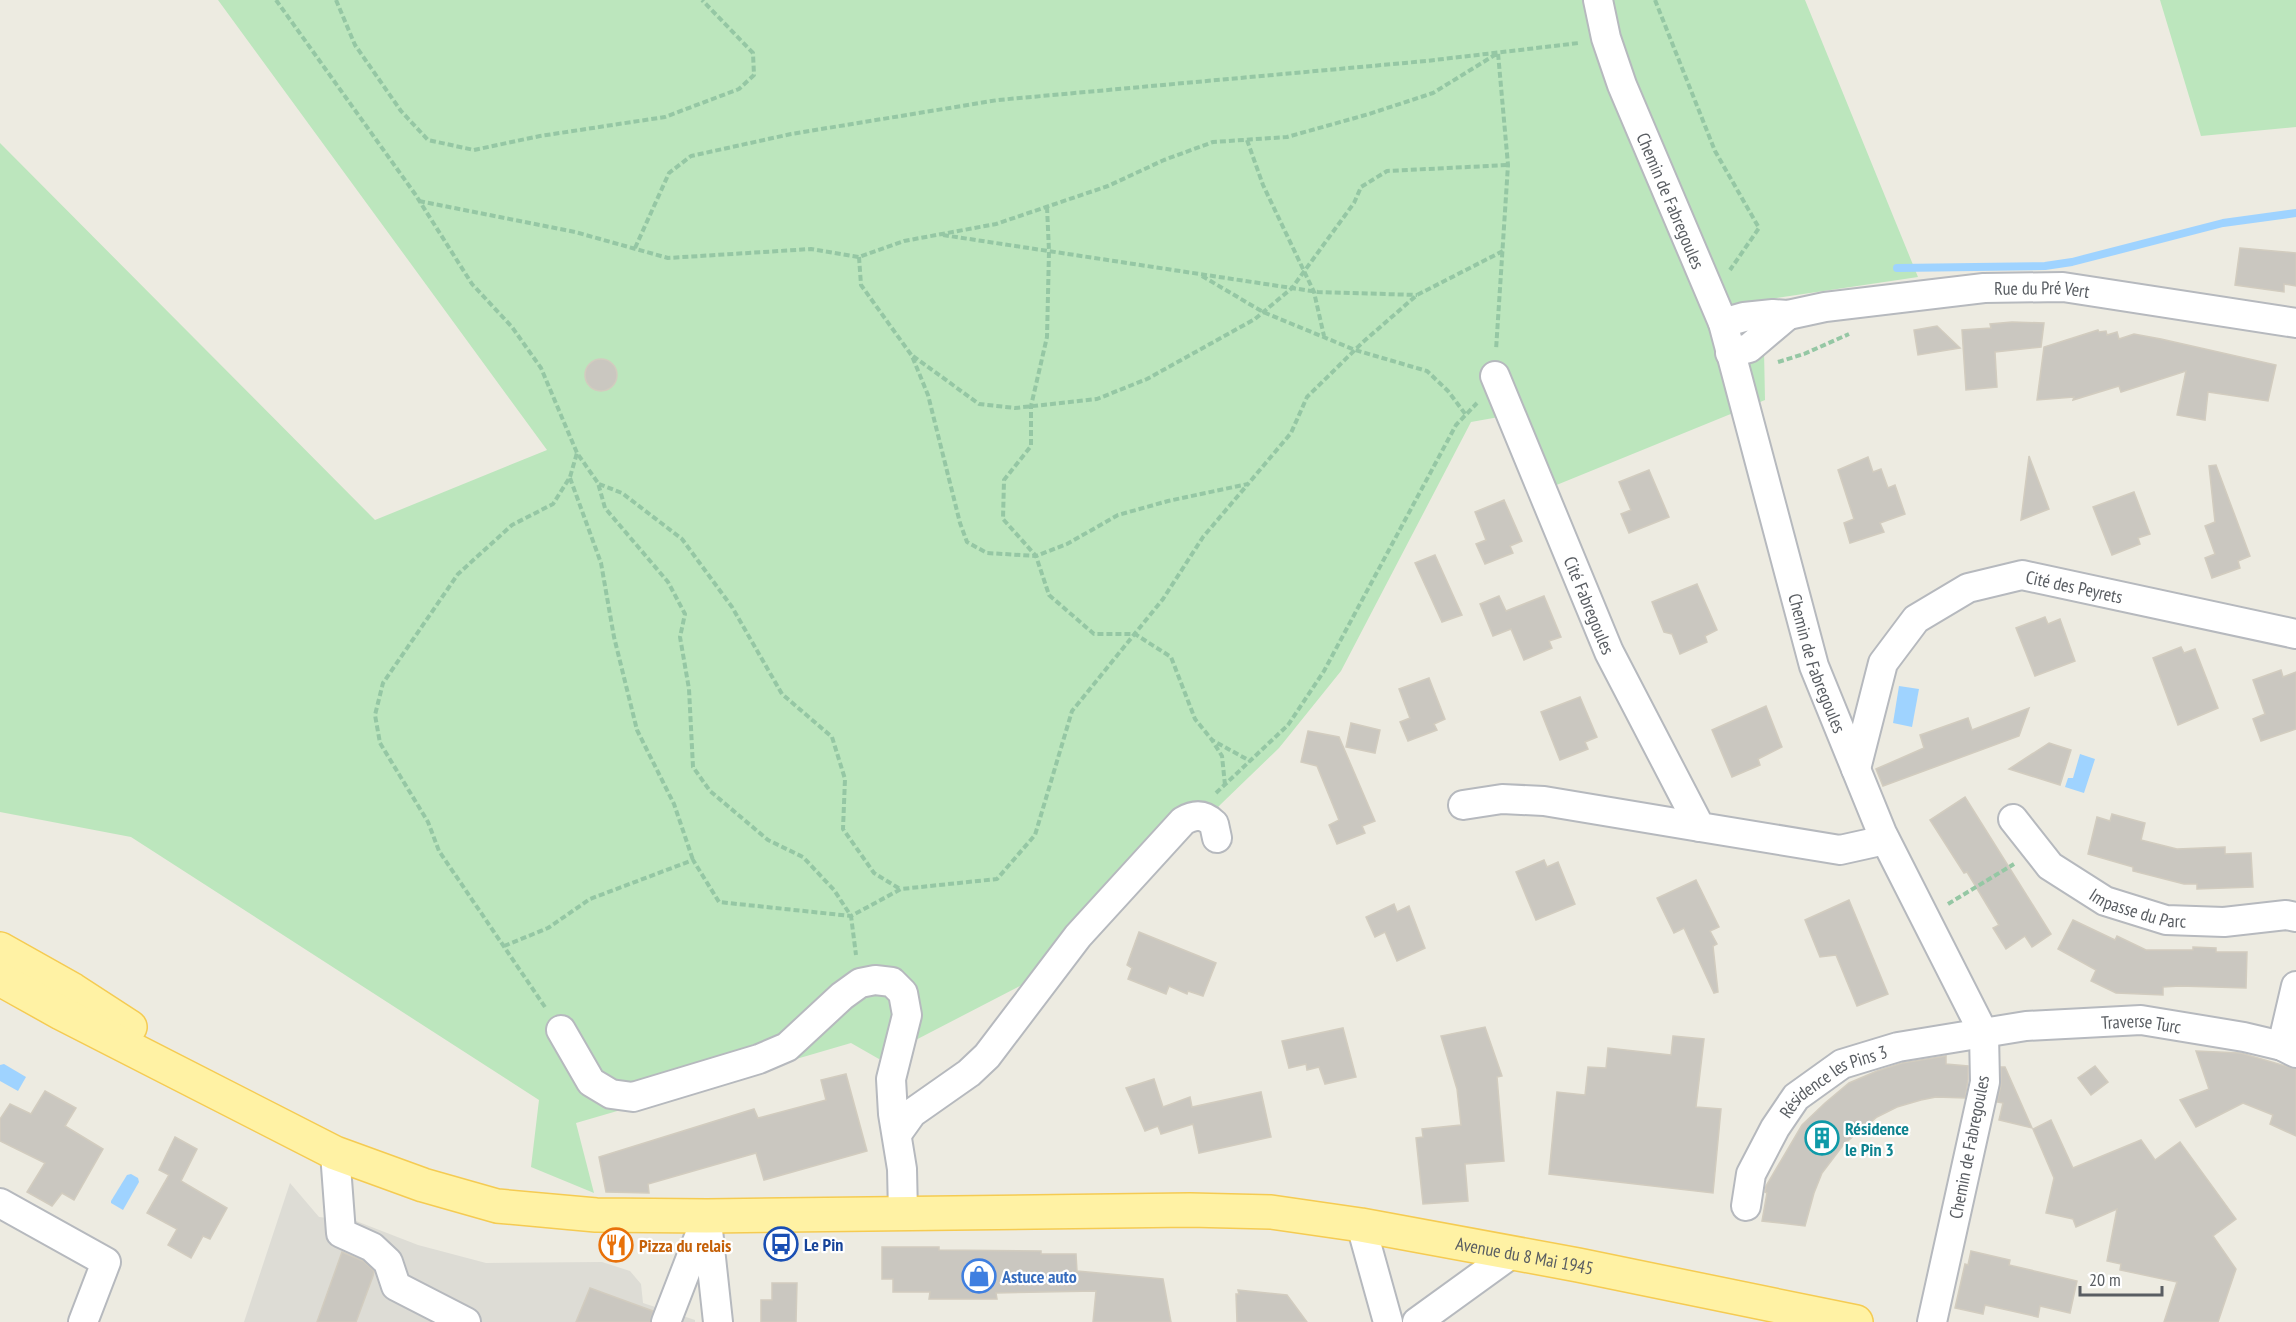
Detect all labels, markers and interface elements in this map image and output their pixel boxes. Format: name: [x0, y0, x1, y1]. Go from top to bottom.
street label: Chemin de Fabregoules: [1632, 129, 1710, 272]
street label: Rue du Pré Vert: [1994, 275, 2091, 302]
street label: Cité Fabregoules: [1559, 553, 1620, 658]
street label: Cité des Peyrets: [2024, 565, 2125, 608]
street label: Chemin de Fabregoules: [1784, 591, 1851, 736]
street label: Impasse du Parc: [2085, 883, 2187, 932]
street label: Traverse Turc: [2100, 1008, 2183, 1038]
street label: Résidence les Pins 3: [1774, 1040, 1890, 1122]
street label: Chemin de Fabregoules: [1944, 1073, 1994, 1221]
place label: Résidence le Pin 3: [1845, 1117, 1909, 1161]
building icon: Résidence le Pin 3: [1804, 1120, 1840, 1156]
bus stop icon: Le Pin: [763, 1226, 799, 1262]
restaurant icon: Pizza du relais: [598, 1227, 634, 1263]
street label: Avenue du 8 Mai 1945: [1454, 1231, 1596, 1279]
place label: Le Pin: [804, 1233, 843, 1256]
place label: Pizza du relais: [639, 1234, 731, 1257]
shop icon: Astuce auto: [961, 1258, 997, 1294]
scale bar: [2080, 1259, 2162, 1297]
place label: Astuce auto: [1001, 1265, 1077, 1288]
text: 20 m: [2089, 1268, 2121, 1291]

